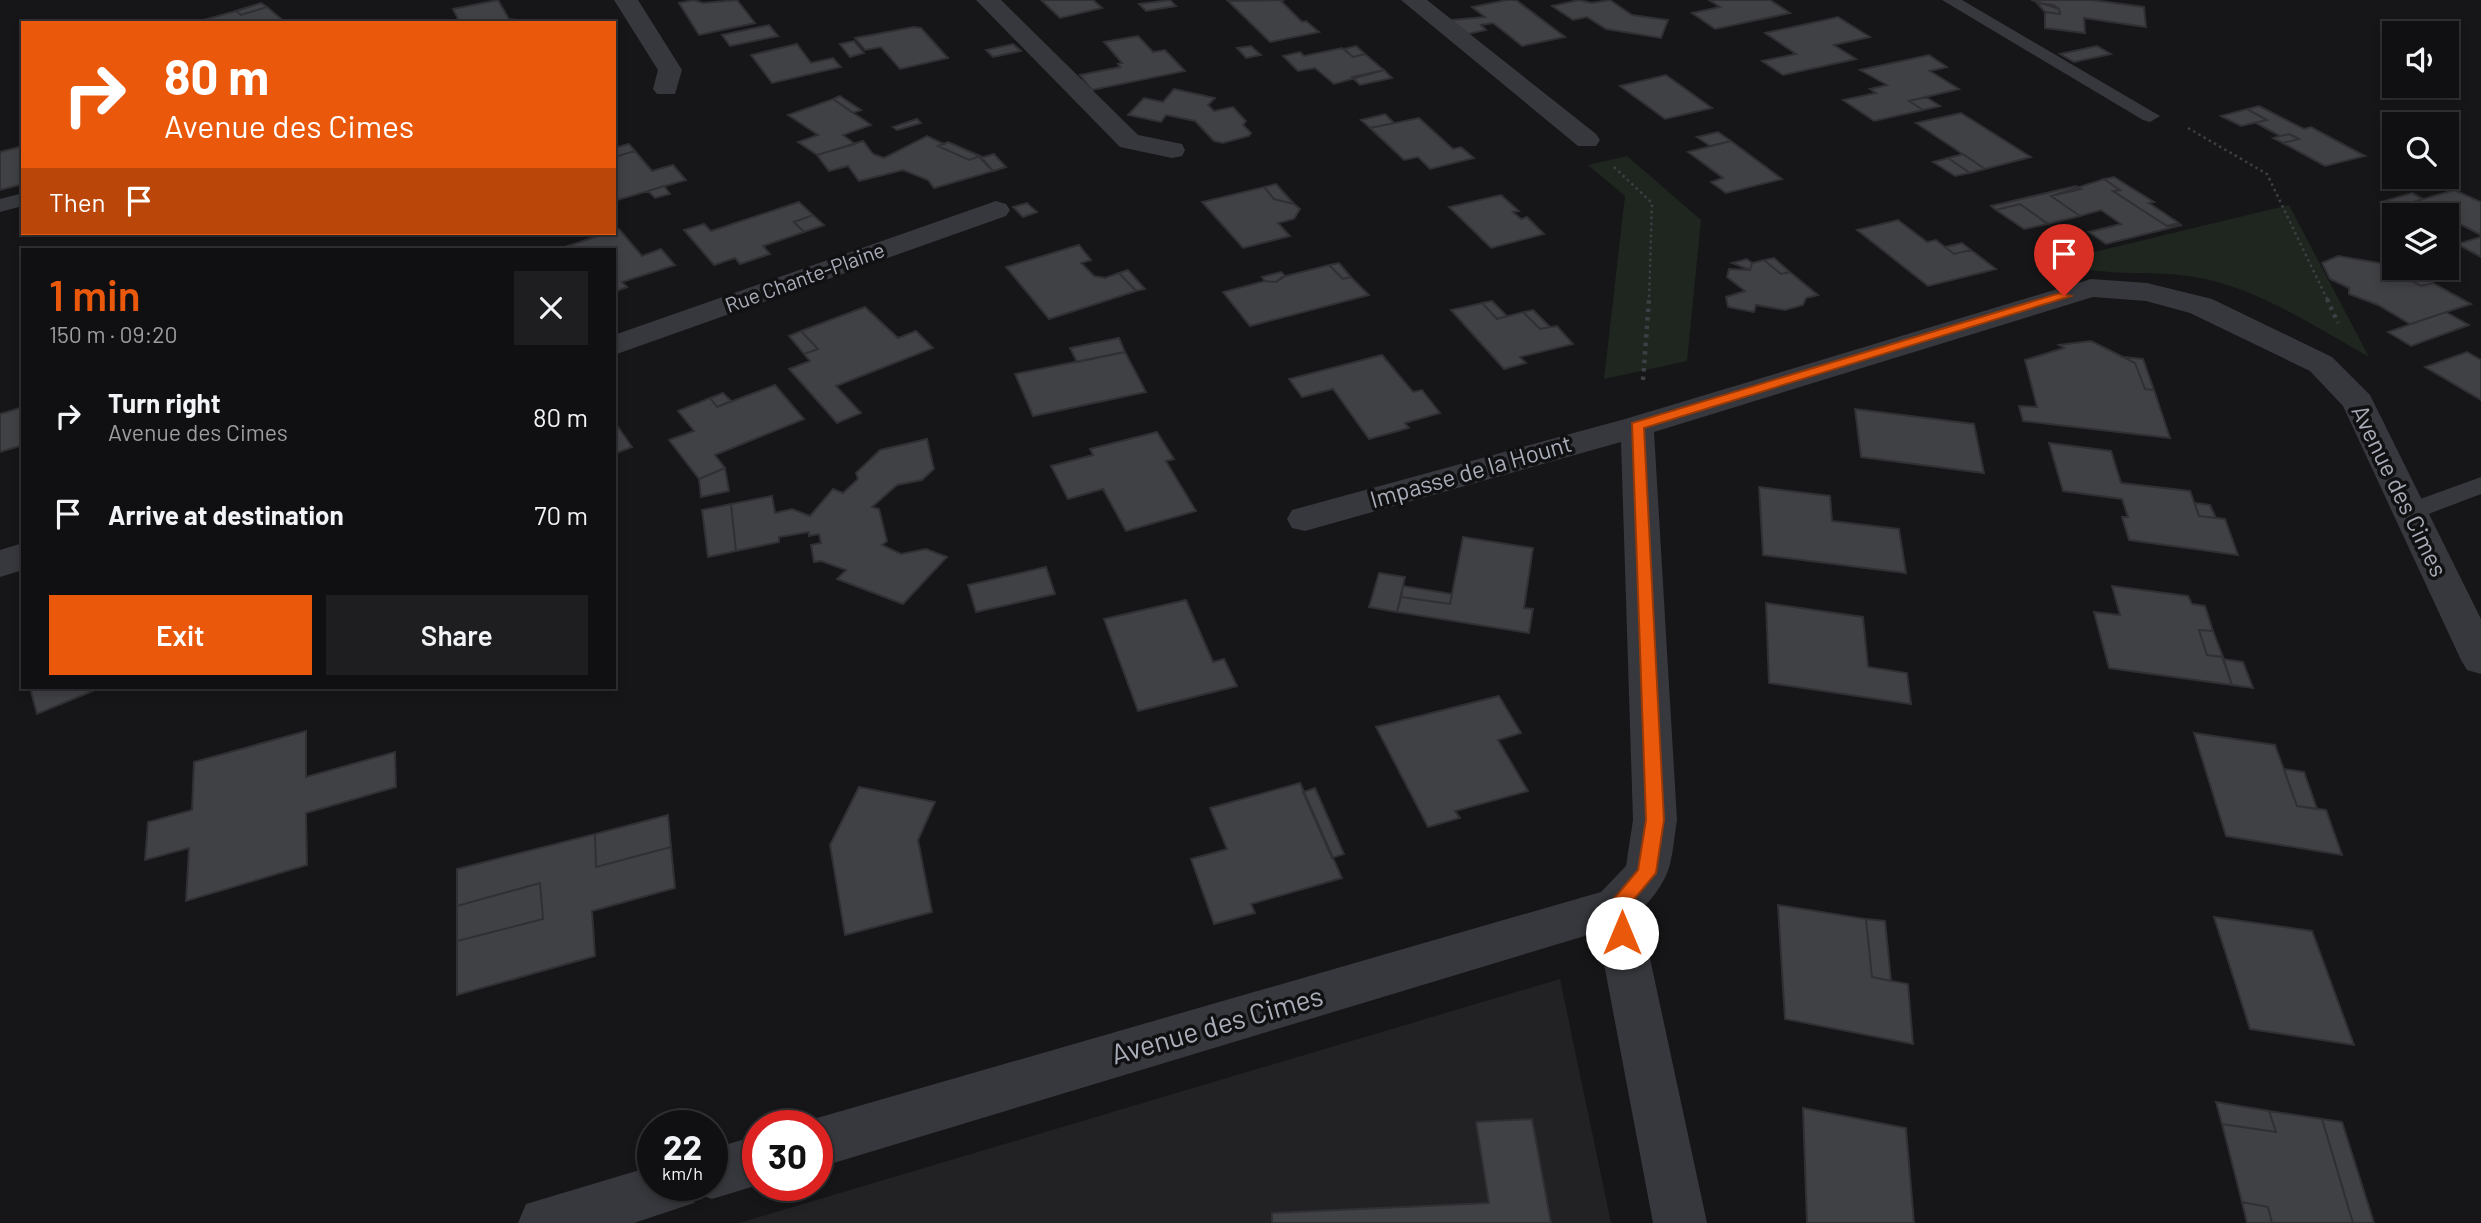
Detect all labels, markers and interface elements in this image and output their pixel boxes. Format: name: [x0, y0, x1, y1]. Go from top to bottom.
map controls: [2382, 21, 2459, 280]
button: sound: [2382, 21, 2459, 98]
text: 80 m: [164, 46, 269, 105]
icon: right: [49, 49, 140, 140]
text: Avenue des Cimes: [164, 106, 414, 144]
button: search: [2382, 112, 2459, 189]
icon: arrive: [120, 182, 158, 220]
text: Then: [49, 186, 106, 217]
button: layers: [2382, 203, 2459, 280]
pin: [2034, 224, 2094, 296]
icon: arrive: [2045, 235, 2083, 273]
street label: Rue Chante-Plaine: [721, 236, 888, 317]
text: 1 min: [49, 269, 141, 319]
button: close: [514, 271, 588, 345]
text: 150 m · 09:20: [49, 320, 178, 348]
text: Turn right: [108, 387, 221, 418]
icon: right: [49, 397, 87, 435]
street label: Avenue des Cimes: [2346, 400, 2454, 581]
text: 80 m: [533, 401, 588, 432]
text: Avenue des Cimes: [108, 418, 288, 446]
street label: Impasse de la Hount: [1366, 428, 1575, 513]
icon: arrive: [49, 495, 87, 533]
text: Arrive at destination: [108, 499, 344, 530]
text: 70 m: [534, 499, 588, 530]
button: Exit: [49, 595, 312, 675]
button: Share: [326, 595, 588, 675]
position arrow: [1585, 896, 1659, 970]
street label: Avenue des Cimes: [1107, 978, 1327, 1071]
speed limit sign: 30: [742, 1110, 833, 1201]
text: 22: [663, 1125, 702, 1167]
text: km/h: [662, 1162, 703, 1184]

